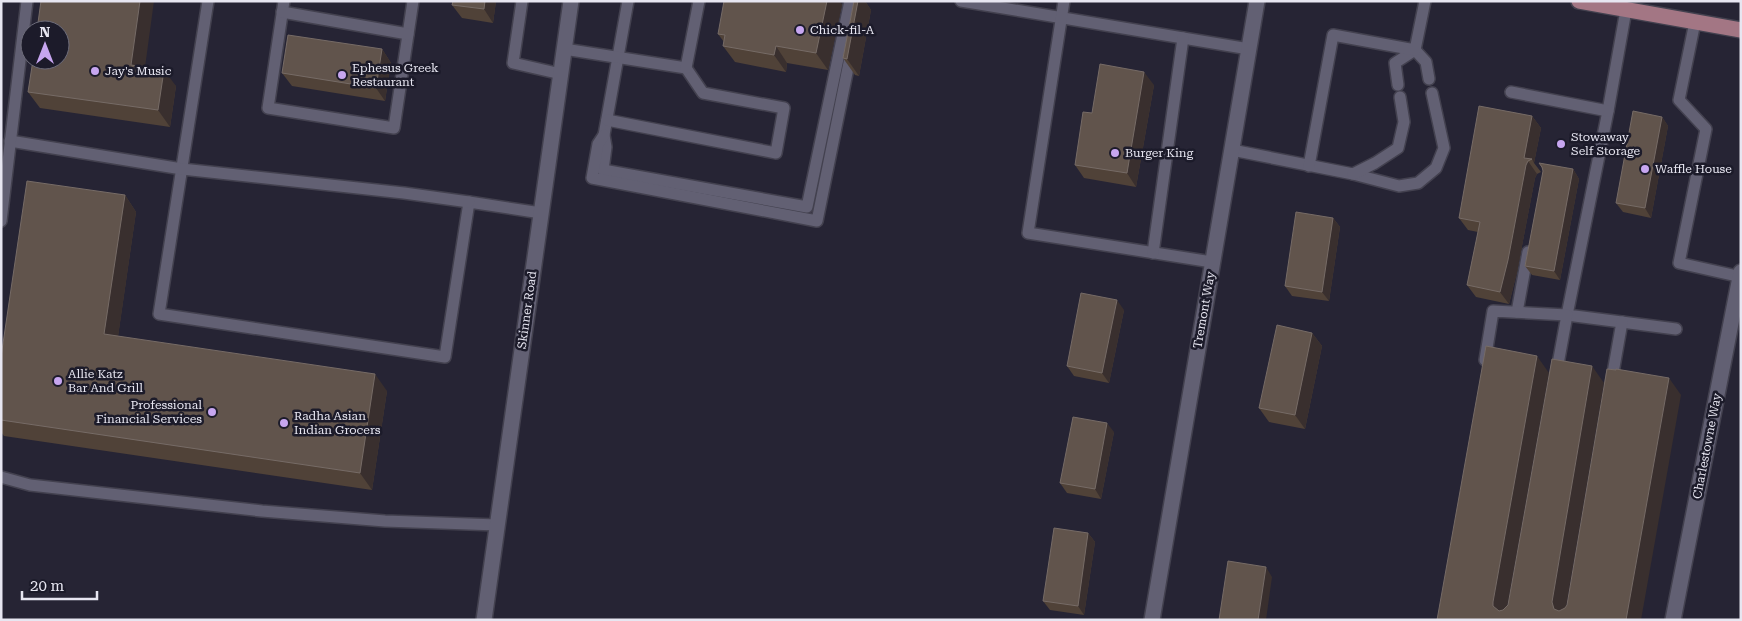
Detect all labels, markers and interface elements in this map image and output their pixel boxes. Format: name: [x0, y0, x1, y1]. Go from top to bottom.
north arrow: [20, 20, 70, 70]
place label: Chick-fil-A: [810, 23, 875, 37]
text: N: [40, 24, 51, 40]
marker: Chick-fil-A: [794, 24, 806, 36]
place label: Ephesus Greek Restaurant: [352, 61, 439, 89]
place label: Jay's Music: [105, 64, 172, 78]
marker: Jay's Music: [89, 65, 101, 77]
marker: Ephesus Greek Restaurant: [336, 69, 348, 81]
place label: Stowaway Self Storage: [1571, 130, 1640, 158]
marker: Stowaway Self Storage: [1555, 138, 1567, 150]
place label: Burger King: [1125, 146, 1194, 160]
marker: Burger King: [1109, 147, 1121, 159]
place label: Waffle House: [1655, 162, 1732, 176]
marker: Waffle House: [1639, 163, 1651, 175]
street label: Skinner Road: [515, 270, 539, 350]
street label: Tremont Way: [1190, 270, 1218, 350]
place label: Allie Katz Bar And Grill: [68, 367, 143, 395]
marker: Allie Katz Bar And Grill: [52, 375, 64, 387]
street label: Charlestowne Way: [1690, 391, 1724, 500]
place label: Professional Financial Services: [96, 398, 202, 426]
marker: Professional Financial Services: [206, 406, 218, 418]
place label: Radha Asian Indian Grocers: [294, 409, 381, 437]
marker: Radha Asian Indian Grocers: [278, 417, 290, 429]
scale bar: [22, 568, 98, 600]
text: 20 m: [30, 577, 65, 595]

